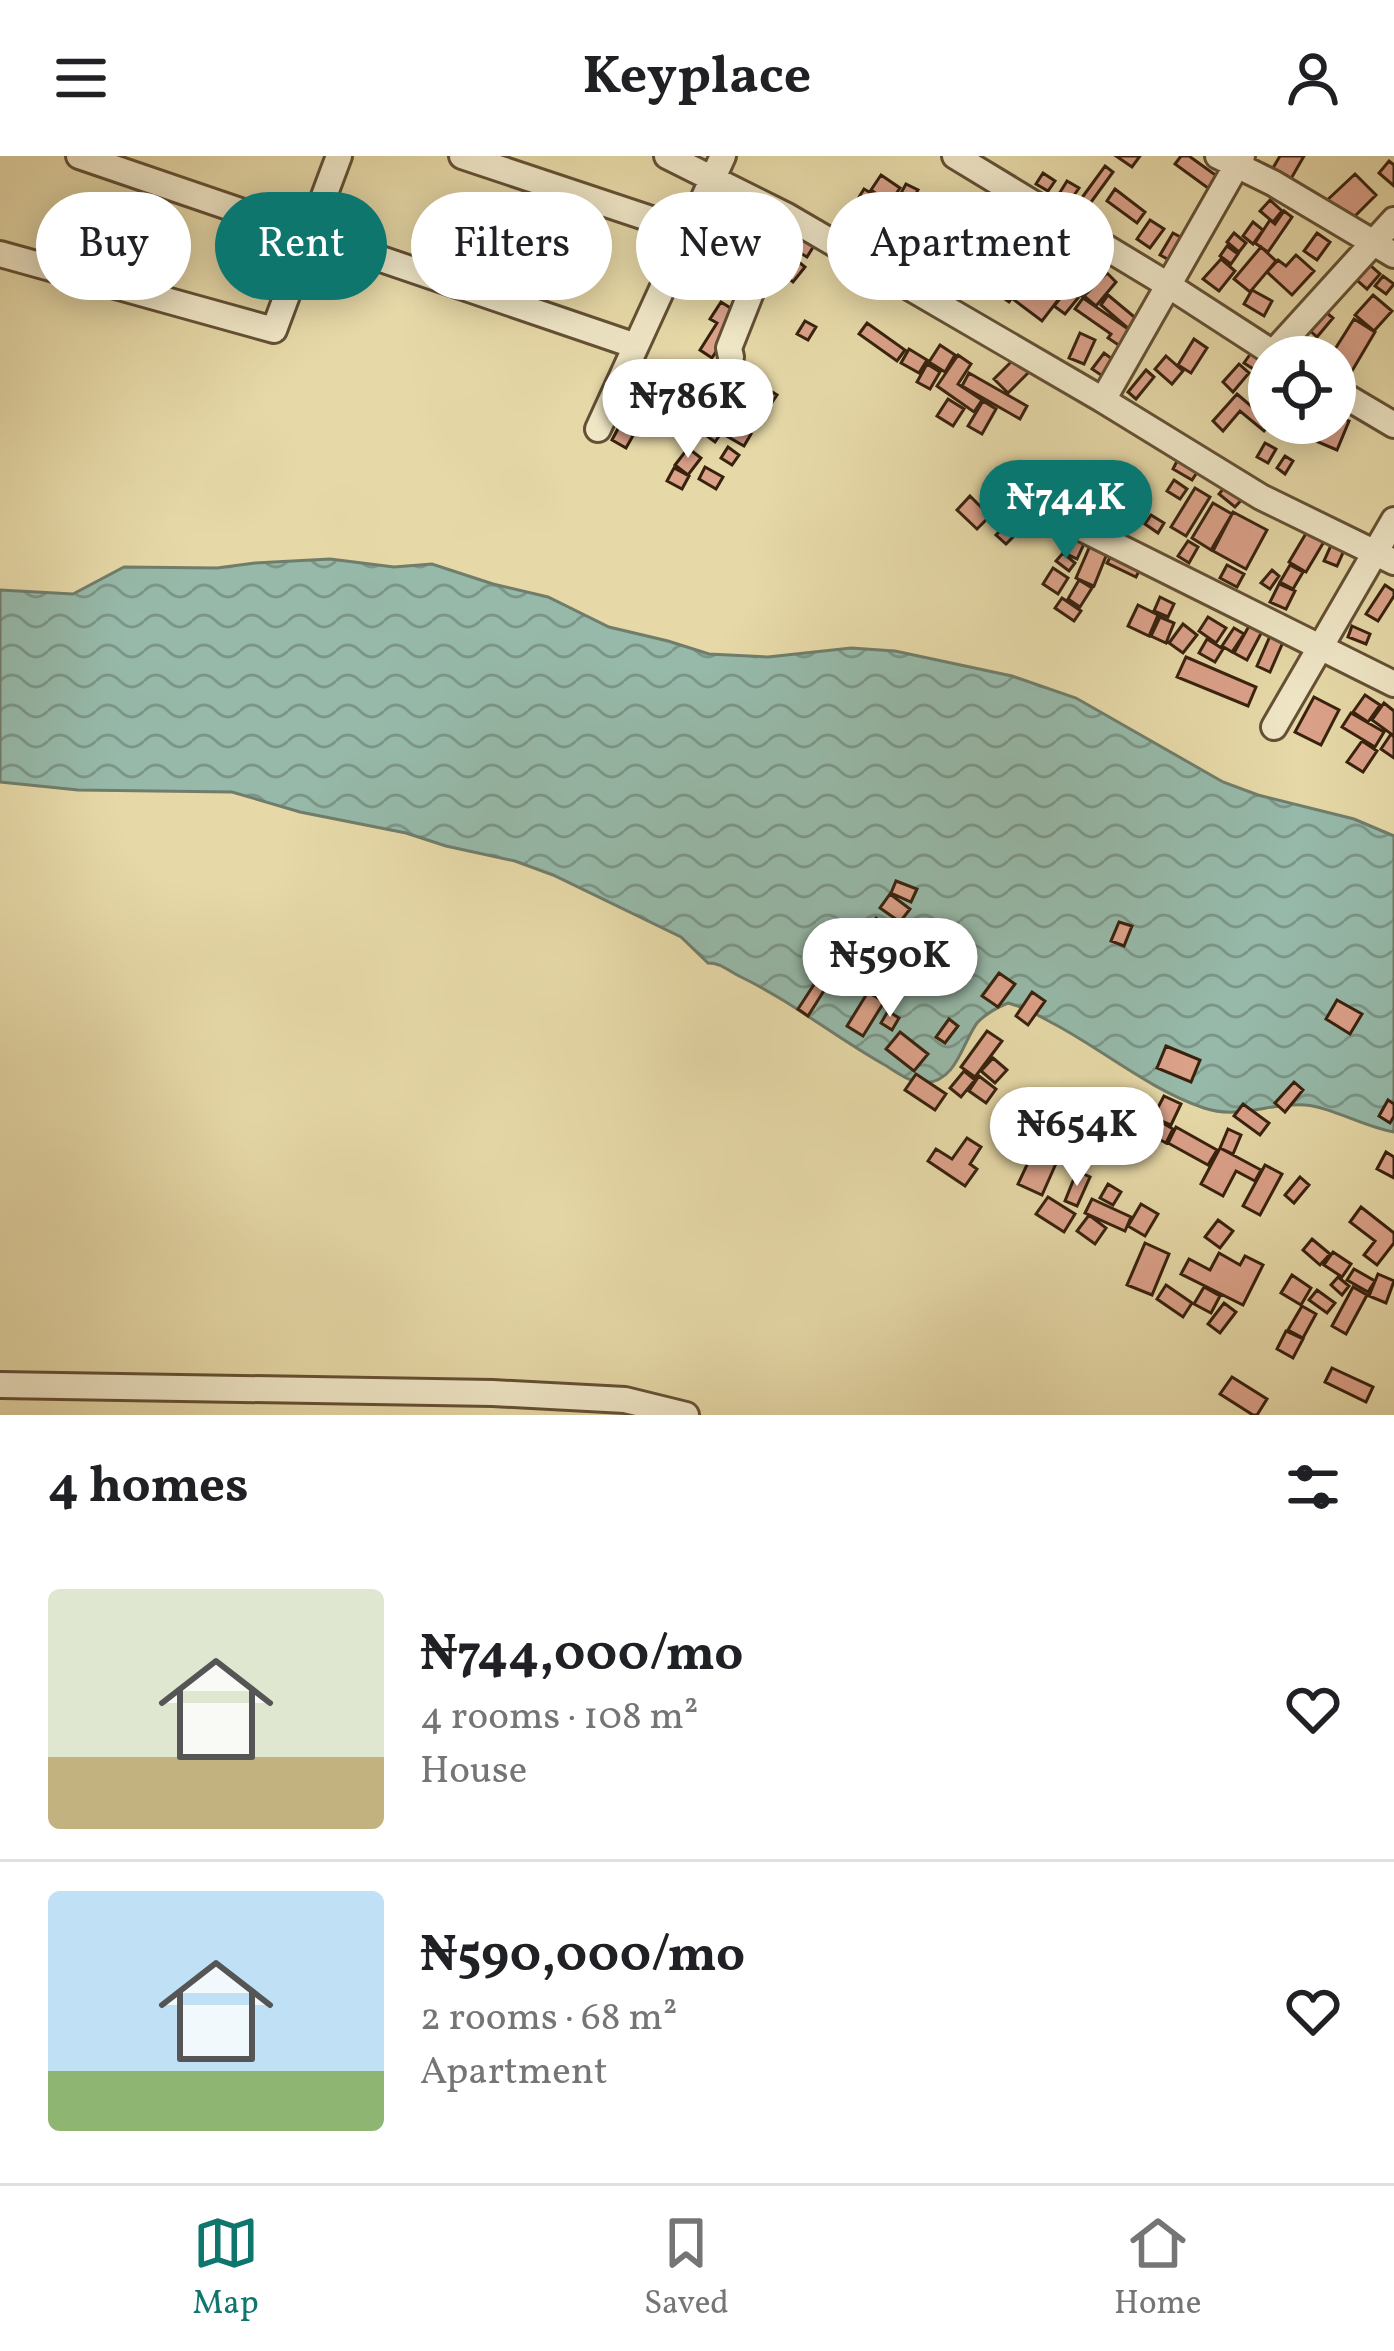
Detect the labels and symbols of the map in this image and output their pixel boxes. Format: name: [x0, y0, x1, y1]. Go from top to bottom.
pin: ₦786K: [604, 359, 772, 461]
pin: ₦744K: [982, 460, 1150, 562]
pin: ₦590K: [806, 918, 974, 1020]
pin: ₦654K: [993, 1087, 1161, 1189]

